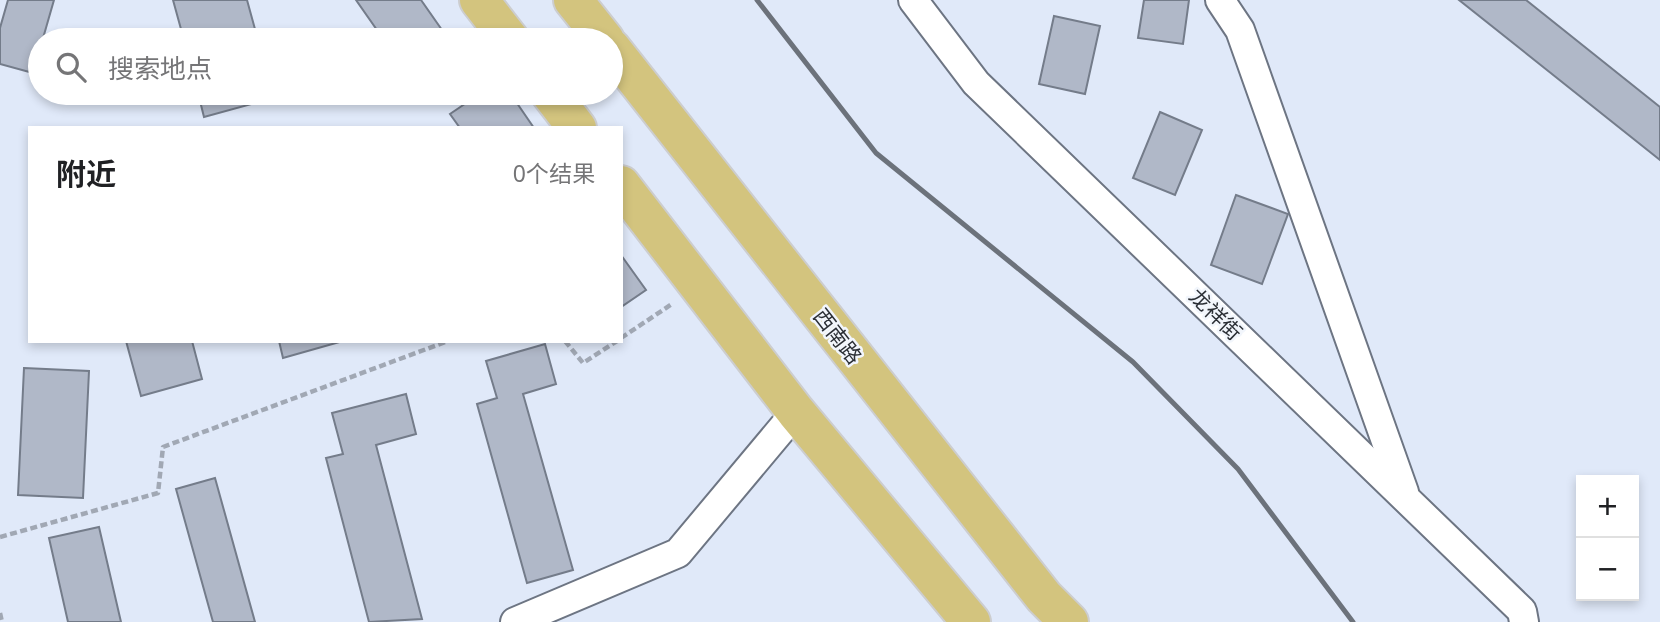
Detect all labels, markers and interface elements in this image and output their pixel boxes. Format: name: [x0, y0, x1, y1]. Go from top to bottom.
search box: [28, 28, 623, 105]
icon: search: [52, 48, 90, 86]
text: 搜索地点: [108, 50, 212, 86]
text: 附近: [56, 153, 116, 194]
text: 0个结果: [513, 157, 595, 189]
street label: 龙祥街: [1184, 282, 1248, 346]
street label: 西南路: [808, 303, 868, 369]
map controls: [1576, 475, 1639, 601]
button: +: [1576, 475, 1639, 538]
button: −: [1576, 538, 1639, 601]

